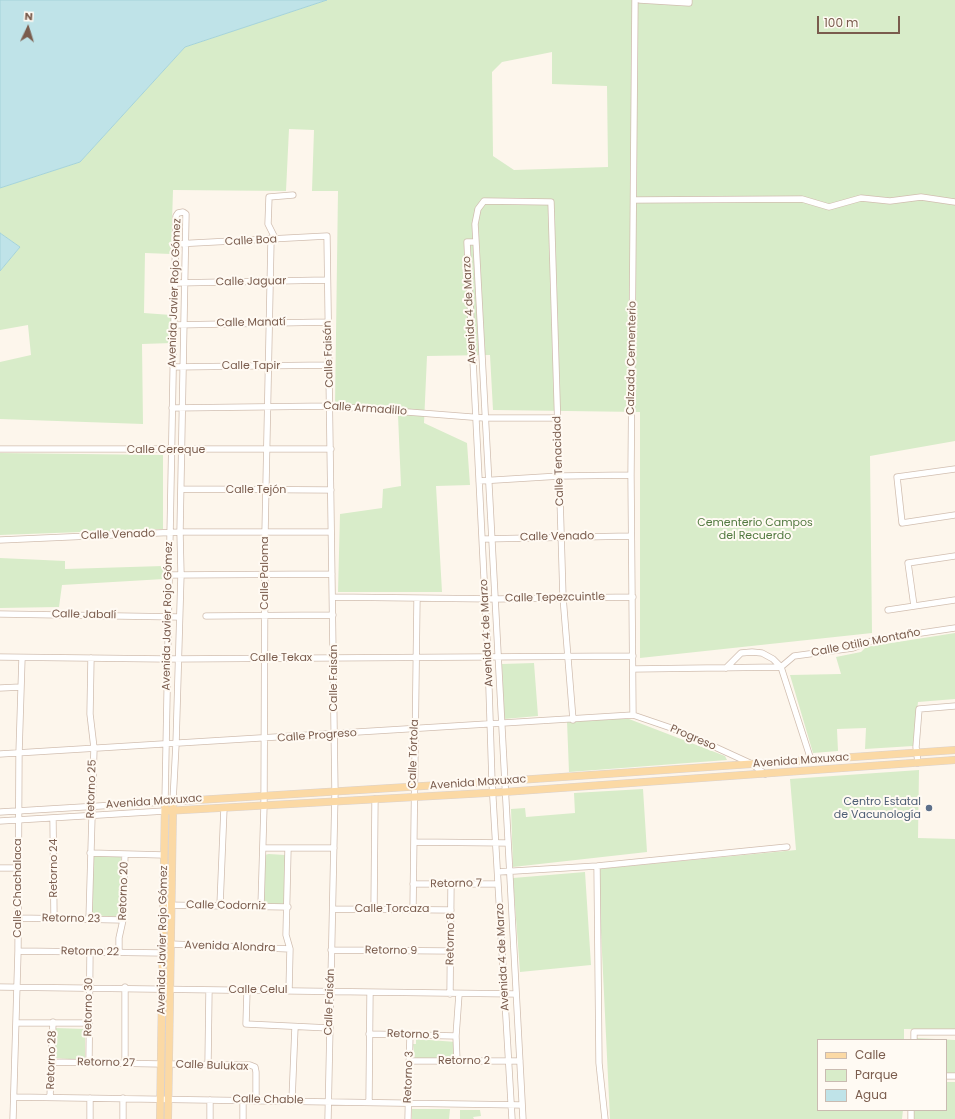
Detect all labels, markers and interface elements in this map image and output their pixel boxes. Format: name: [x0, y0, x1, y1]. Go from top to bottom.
north arrow: [8, 8, 48, 48]
text: N: [24, 8, 34, 24]
scale bar: [819, 8, 902, 34]
text: 100 m: [824, 14, 858, 31]
street label: Avenida Javier Rojo Gómez: [166, 218, 184, 368]
street label: Calle Boa: [225, 233, 277, 249]
street label: Avenida 4 de Marzo: [461, 256, 479, 364]
street label: Calle Jaguar: [216, 275, 286, 289]
street label: Calzada Cementerio: [624, 301, 640, 415]
street label: Calle Manatí: [216, 316, 286, 330]
street label: Calle Faisán: [321, 320, 337, 388]
street label: Calle Tapir: [222, 359, 280, 373]
street label: Calle Armadillo: [323, 399, 407, 419]
street label: Calle Tenacidad: [551, 416, 567, 506]
street label: Calle Cereque: [127, 443, 205, 457]
street label: Calle Tejón: [226, 483, 286, 497]
park label: Cementerio Campos del Recuerdo: [697, 516, 813, 542]
street label: Calle Venado: [81, 527, 155, 543]
street label: Calle Venado: [520, 530, 594, 544]
street label: Calle Paloma: [258, 536, 272, 610]
street label: Avenida Javier Rojo Gómez: [160, 541, 176, 691]
street label: Avenida 4 de Marzo: [478, 579, 496, 687]
street label: Calle Tepezcuintle: [505, 591, 605, 605]
street label: Calle Jabalí: [52, 608, 116, 622]
street label: Calle Otilio Montaño: [810, 626, 922, 660]
street label: Calle Faisán: [327, 644, 341, 712]
street label: Calle Tekax: [250, 651, 312, 665]
street label: Calle Tórtola: [406, 719, 422, 789]
street label: Progreso: [668, 722, 718, 754]
street label: Calle Progreso: [277, 727, 357, 745]
street label: Avenida Maxuxac: [752, 751, 850, 771]
street label: Retorno 25: [84, 759, 100, 819]
street label: Avenida Maxuxac: [429, 773, 527, 793]
street label: Avenida Maxuxac: [105, 792, 203, 812]
place label: Centro Estatal de Vacunología: [834, 795, 921, 821]
marker: Centro Estatal de Vacunología: [924, 803, 934, 813]
street label: Calle Chachalaca: [11, 838, 25, 938]
street label: Retorno 24: [47, 839, 61, 897]
street label: Retorno 20: [116, 861, 132, 921]
street label: Avenida Javier Rojo Gómez: [155, 865, 171, 1015]
street label: Retorno 7: [430, 877, 482, 891]
street label: Calle Codorniz: [186, 899, 266, 913]
street label: Calle Torcaza: [355, 902, 429, 916]
street label: Avenida 4 de Marzo: [494, 903, 512, 1011]
street label: Retorno 23: [42, 912, 100, 926]
street label: Retorno 8: [444, 913, 458, 965]
street label: Avenida Alondra: [184, 939, 276, 955]
street label: Retorno 9: [365, 944, 417, 958]
street label: Retorno 22: [61, 945, 119, 959]
street label: Calle Faisán: [322, 968, 338, 1036]
street label: Retorno 30: [82, 977, 96, 1037]
street label: Calle Celul: [229, 983, 287, 997]
street label: Retorno 5: [386, 1027, 440, 1043]
street label: Retorno 28: [44, 1030, 60, 1090]
legend: [817, 1039, 947, 1111]
text: Calle: [855, 1046, 886, 1063]
street label: Retorno 3: [401, 1051, 417, 1103]
street label: Retorno 2: [438, 1054, 490, 1068]
street label: Retorno 27: [77, 1056, 135, 1070]
street label: Calle Bulukax: [175, 1058, 249, 1074]
text: Parque: [855, 1066, 898, 1083]
text: Agua: [855, 1086, 887, 1103]
street label: Calle Chable: [232, 1093, 304, 1107]

